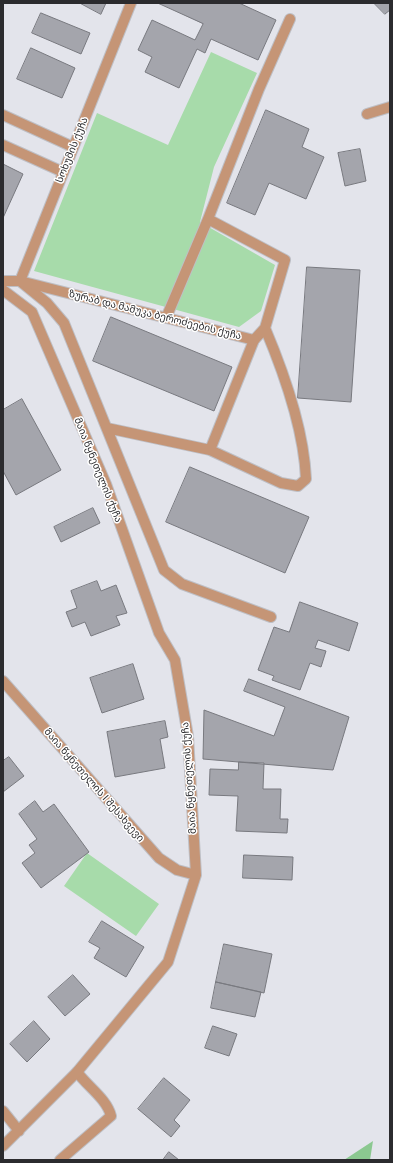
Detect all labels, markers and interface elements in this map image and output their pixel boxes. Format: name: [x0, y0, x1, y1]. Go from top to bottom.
street label: სოხუმის ქუჩა: [53, 115, 91, 185]
street label: ზურაბ და მამუკა ბეროძეების ქუჩა: [68, 288, 242, 342]
street label: მაია წყნეთელის ქუჩა: [71, 416, 125, 524]
street label: მაია წყნეთელის ქუჩა: [179, 722, 199, 834]
street label: მაია წყნეთელის I შესახვევი: [41, 726, 147, 844]

